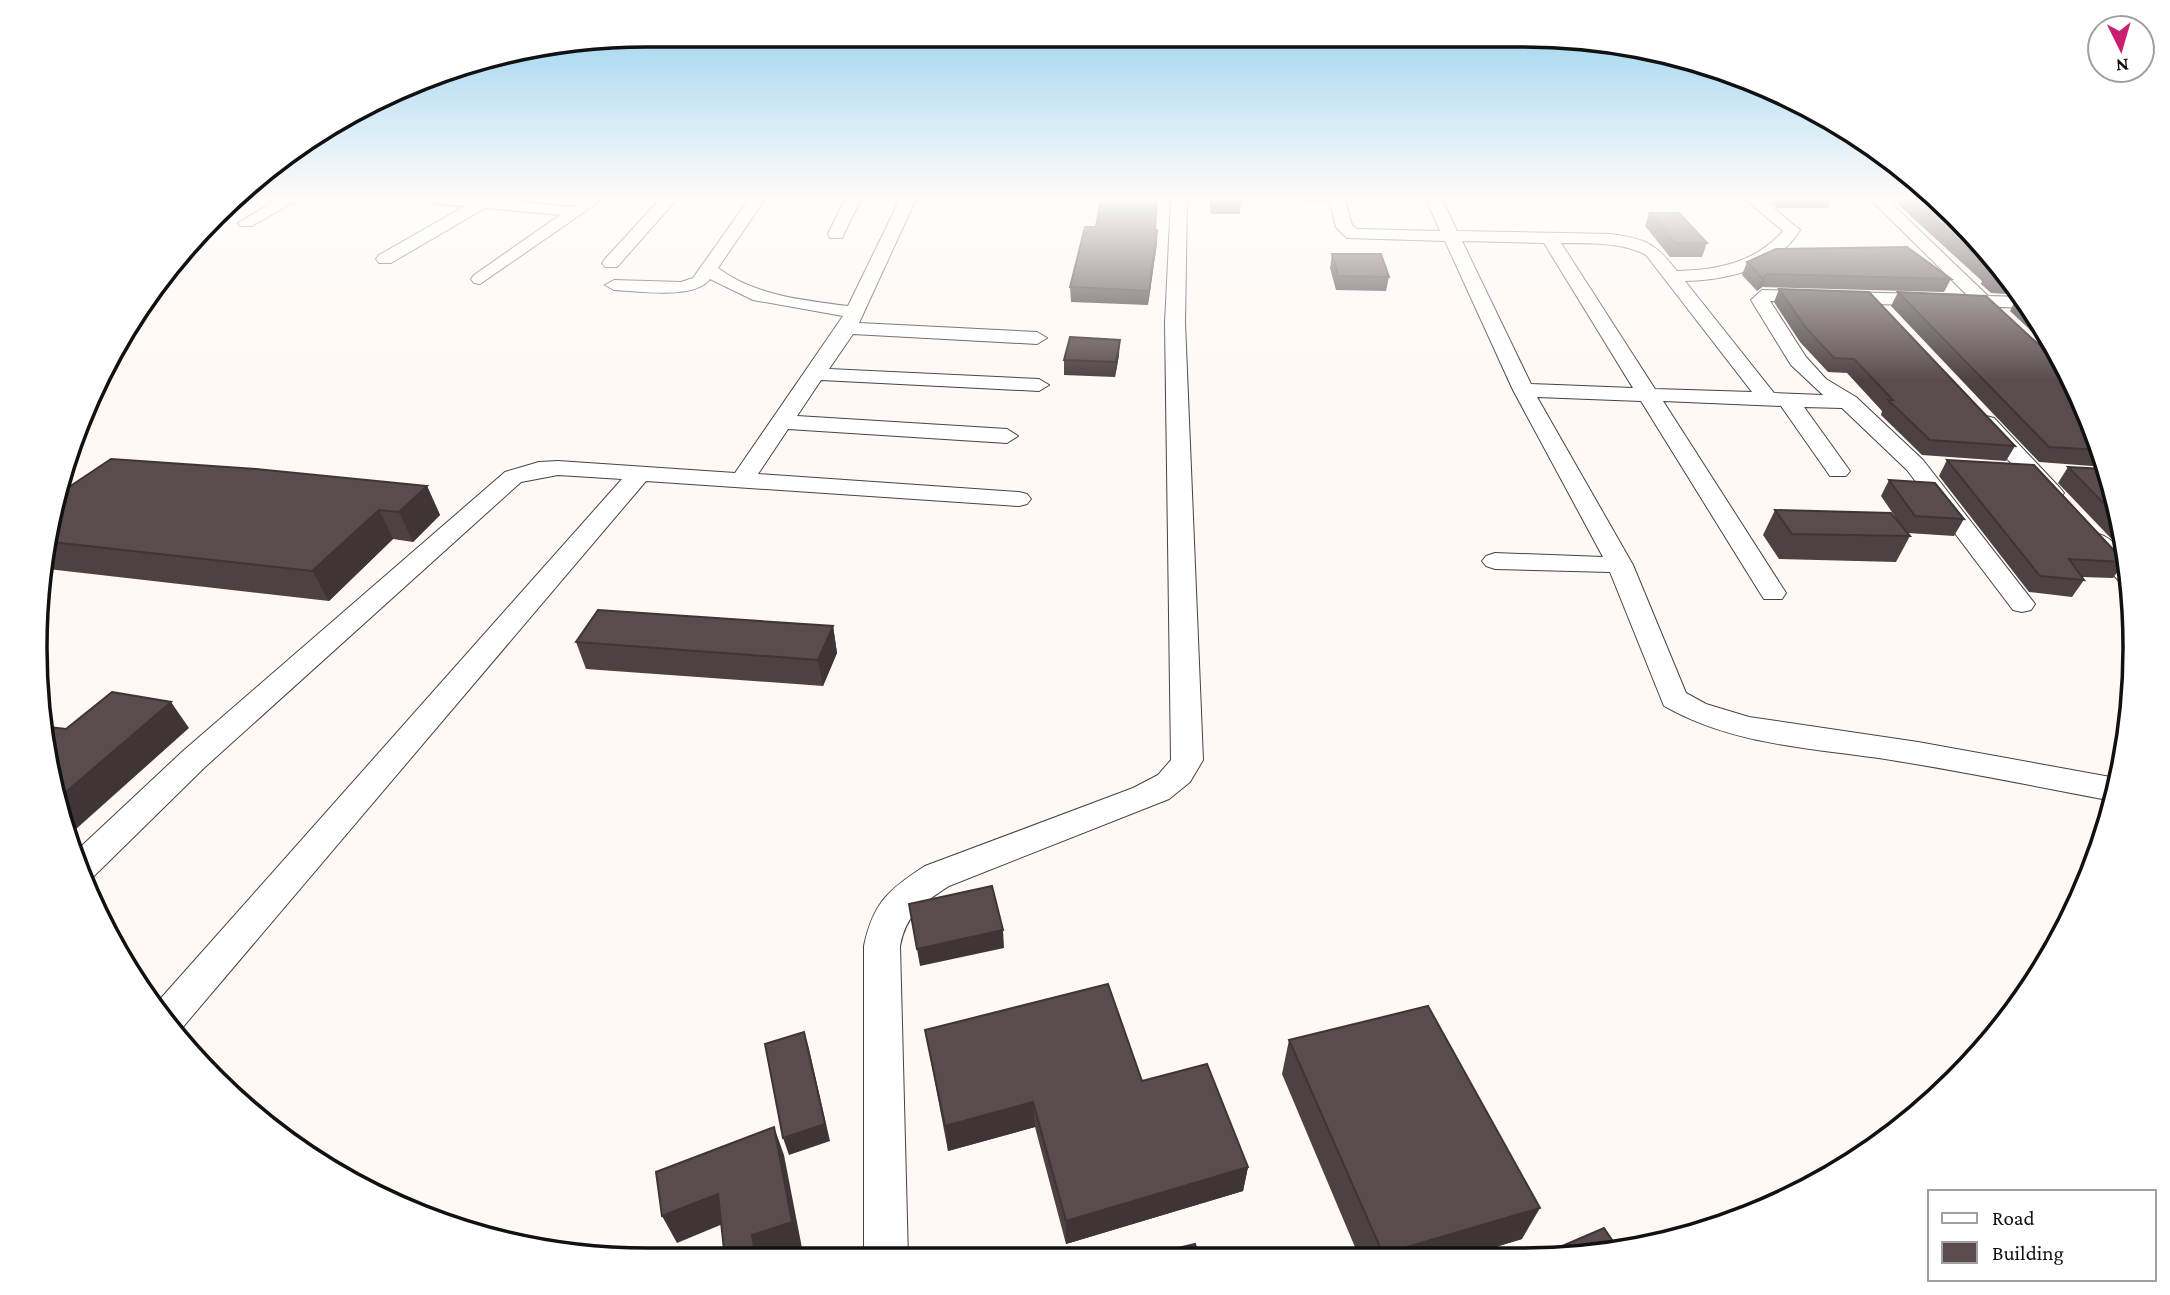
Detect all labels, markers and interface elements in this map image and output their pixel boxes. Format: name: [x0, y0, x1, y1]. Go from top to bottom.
north arrow: [2086, 14, 2156, 84]
text: N: [2115, 54, 2130, 76]
legend: [1928, 1190, 2156, 1281]
text: Road: [1992, 1206, 2035, 1230]
text: Building: [1992, 1241, 2064, 1265]

